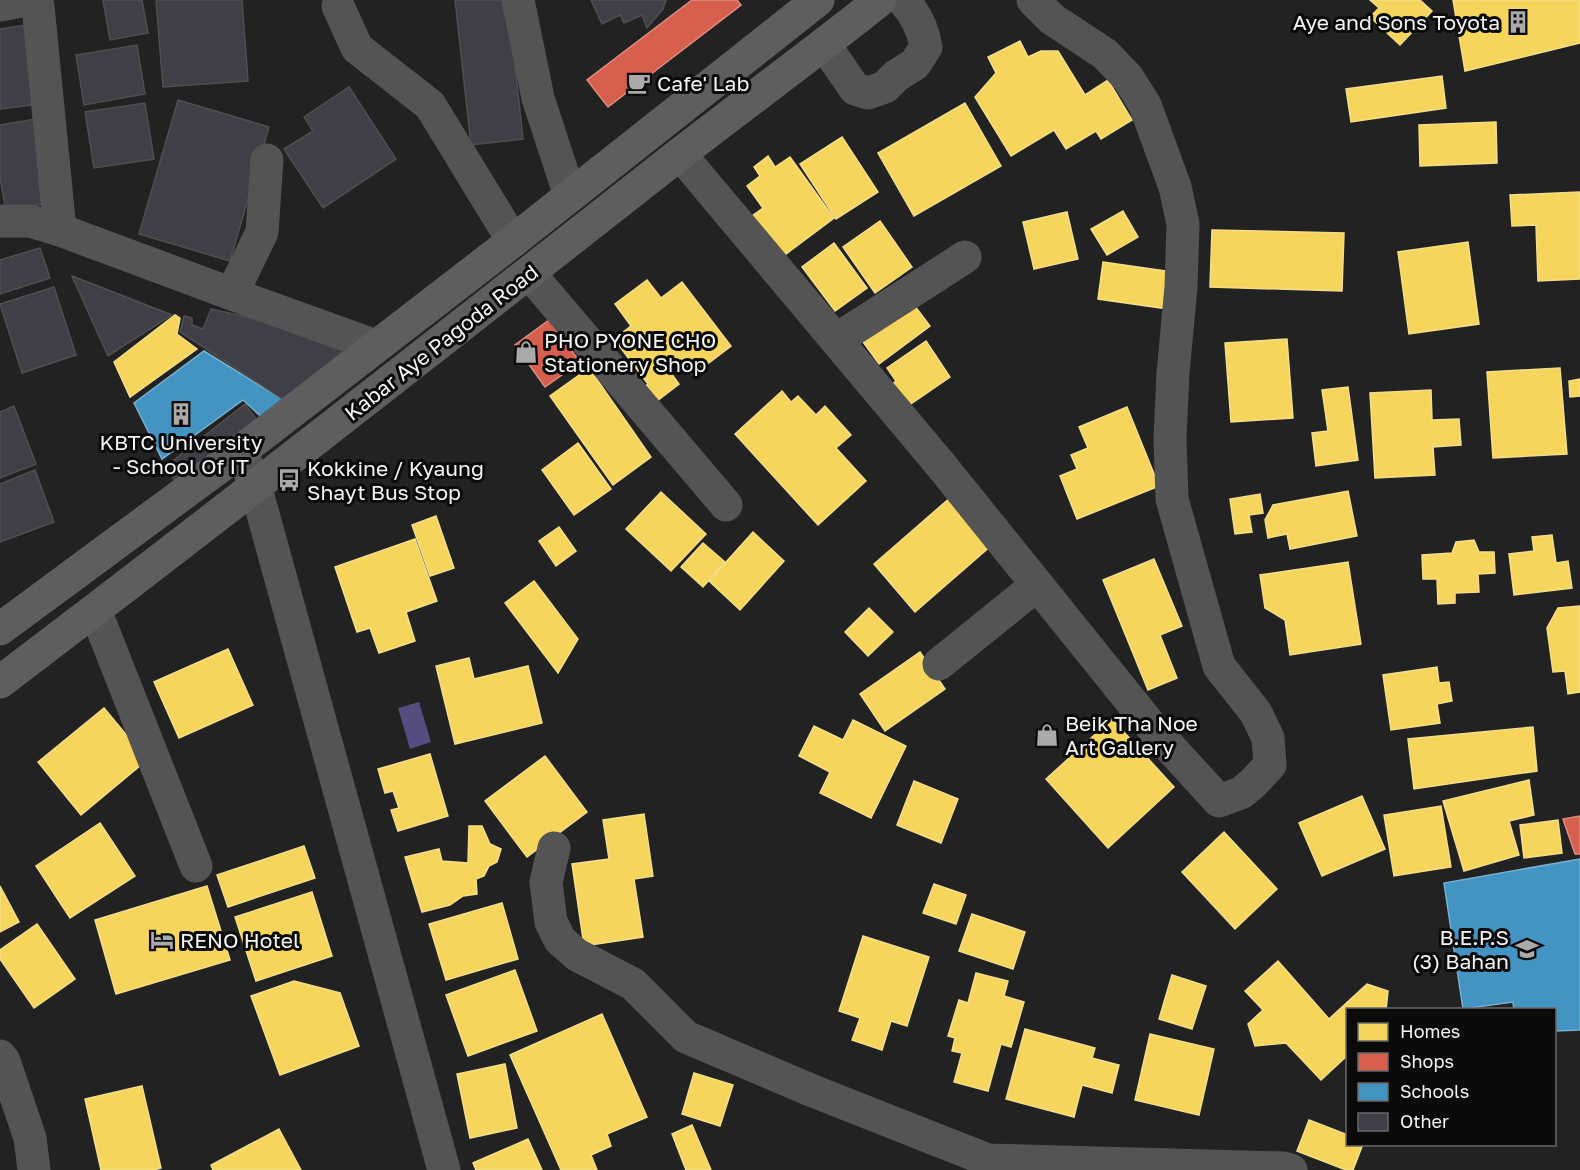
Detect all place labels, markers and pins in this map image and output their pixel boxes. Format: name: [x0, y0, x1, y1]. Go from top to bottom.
place label: Aye and Sons Toyota: [1293, 9, 1500, 35]
building icon: Aye and Sons Toyota: [1505, 9, 1531, 35]
cafe icon: Cafe' Lab: [626, 70, 652, 96]
place label: Cafe' Lab: [657, 70, 749, 96]
place label: PHO PYONE CHO Stationery Shop: [544, 327, 716, 377]
shop icon: PHO PYONE CHO Stationery Shop: [513, 339, 539, 365]
building icon: KBTC University - School Of IT: [168, 401, 194, 427]
place label: KBTC University - School Of IT: [99, 429, 263, 479]
place label: Kokkine / Kyaung Shayt Bus Stop: [307, 455, 484, 505]
bus stop icon: Kokkine / Kyaung Shayt Bus Stop: [276, 467, 302, 493]
place label: Beik Tha Noe Art Gallery: [1065, 710, 1198, 760]
shop icon: Beik Tha Noe Art Gallery: [1034, 722, 1060, 748]
place label: B.E.P.S (3) Bahan: [1412, 924, 1509, 974]
hotel icon: RENO Hotel: [149, 927, 175, 953]
place label: RENO Hotel: [180, 927, 300, 953]
school or university icon: B.E.P.S (3) Bahan: [1514, 936, 1540, 962]

